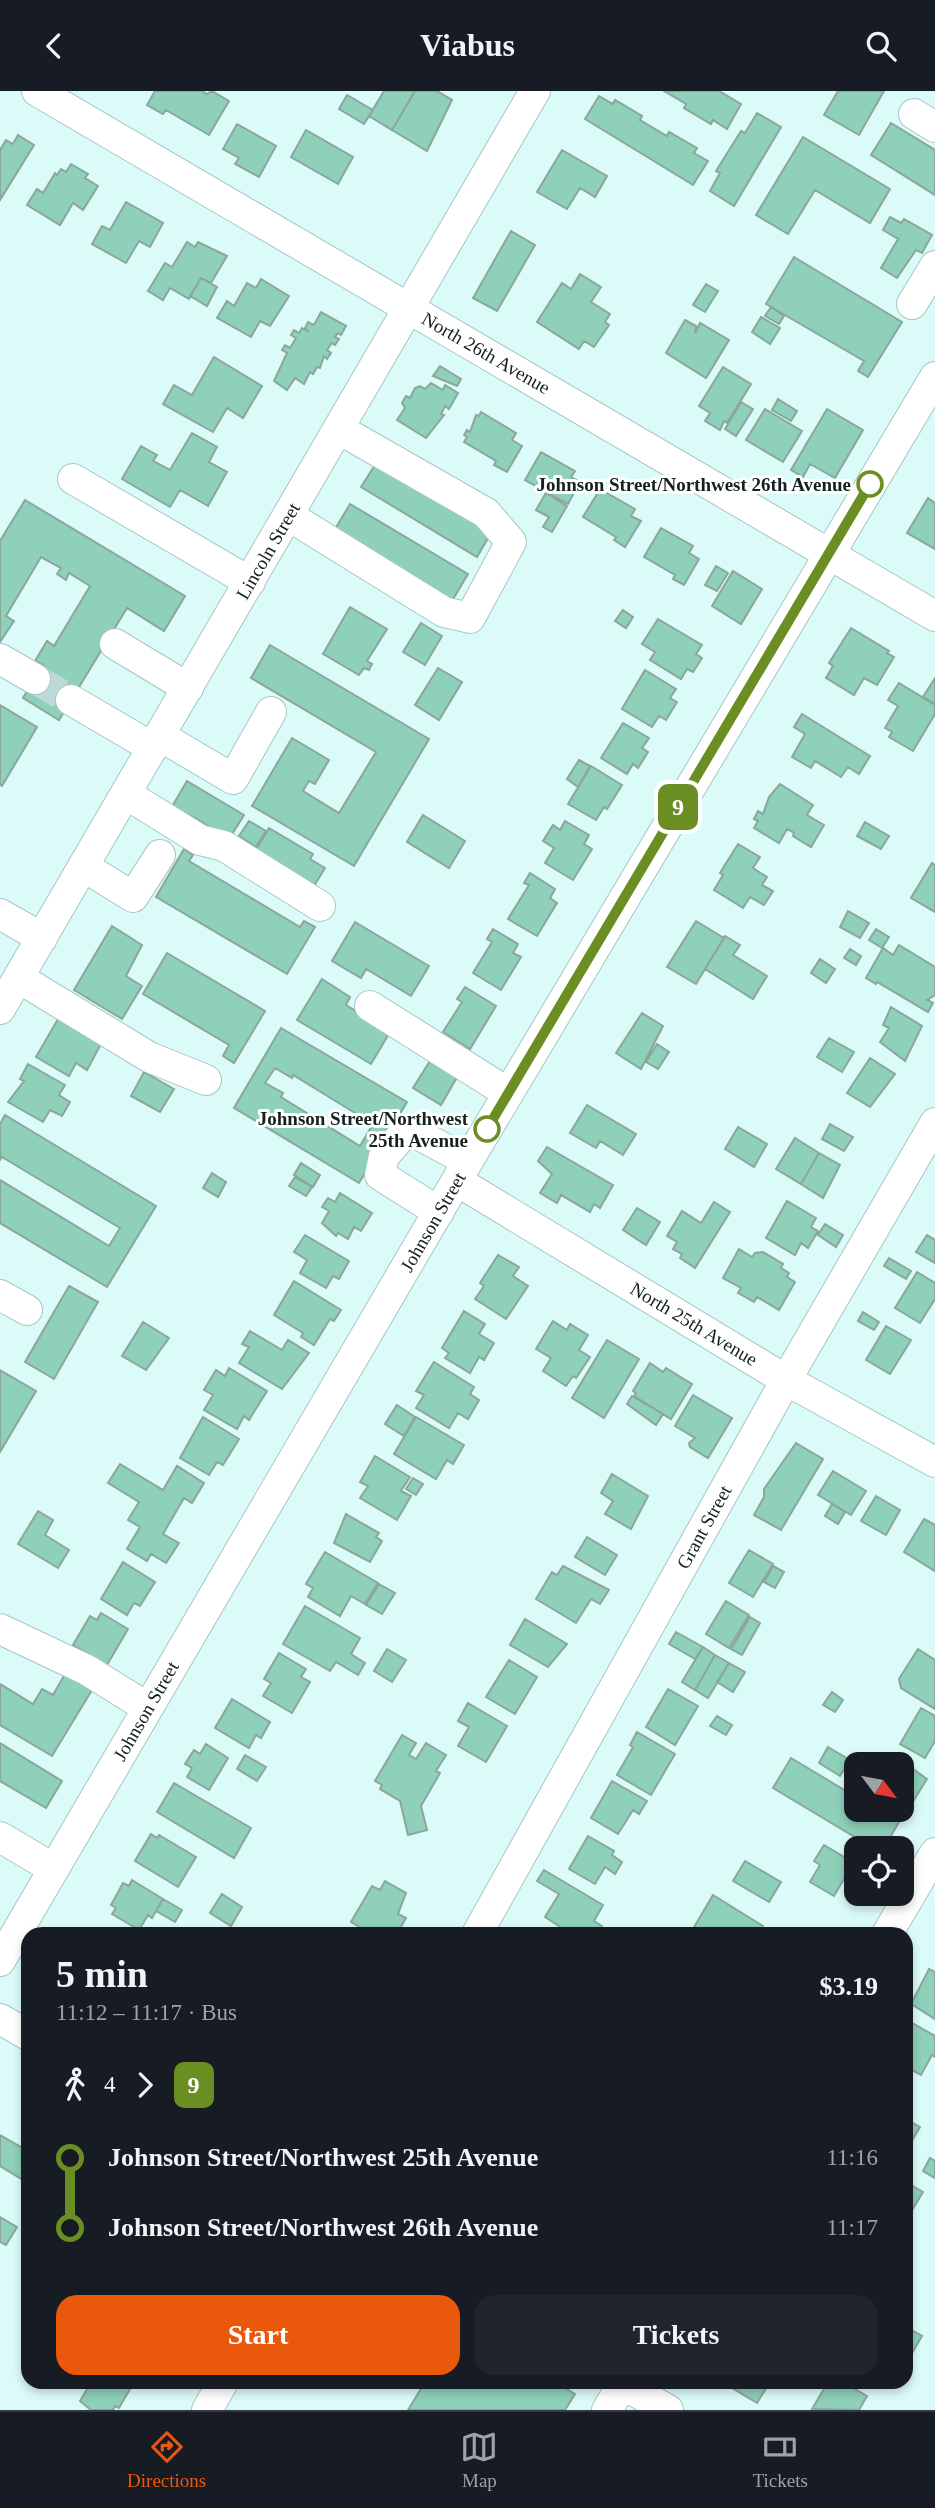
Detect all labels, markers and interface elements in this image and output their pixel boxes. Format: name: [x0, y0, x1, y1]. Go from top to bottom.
icon: back: [35, 27, 73, 65]
text: Viabus: [420, 27, 515, 63]
icon: search: [862, 27, 900, 65]
street label: North 26th Avenue: [418, 308, 554, 398]
marker: Johnson Street/Northwest 26th Avenue: [857, 471, 883, 497]
place label: Johnson Street/Northwest 26th Avenue: [537, 474, 851, 495]
street label: Lincoln Street: [232, 498, 304, 603]
line badge: 9: [655, 784, 701, 830]
text: 9: [672, 794, 684, 820]
place label: Johnson Street/Northwest 25th Avenue: [258, 1108, 469, 1151]
marker: Johnson Street/Northwest 25th Avenue: [474, 1116, 500, 1142]
street label: Johnson Street: [396, 1168, 470, 1275]
street label: North 25th Avenue: [627, 1278, 761, 1370]
street label: Grant Street: [672, 1481, 736, 1572]
street label: Johnson Street: [109, 1657, 183, 1764]
north arrow: [844, 1752, 914, 1822]
map controls: [844, 1752, 914, 1906]
button: locate: [844, 1836, 914, 1906]
text: 5 min: [56, 1953, 148, 1995]
text: $3.19: [820, 1972, 878, 2001]
text: 11:12 – 11:17 · Bus: [56, 2000, 237, 2025]
icon: walk: [56, 2066, 94, 2104]
icon: forward: [126, 2066, 164, 2104]
text: 4: [104, 2072, 116, 2097]
text: 9: [188, 2072, 200, 2098]
text: Johnson Street/Northwest 25th Avenue: [108, 2143, 538, 2172]
text: 11:16: [826, 2145, 878, 2170]
text: Johnson Street/Northwest 26th Avenue: [108, 2213, 538, 2242]
text: 11:17: [826, 2215, 878, 2240]
button: Start: [56, 2295, 460, 2375]
button: Tickets: [474, 2295, 878, 2375]
tab: Directions: [127, 2428, 206, 2492]
tab: Map: [460, 2428, 498, 2492]
tab: Tickets: [753, 2428, 808, 2492]

